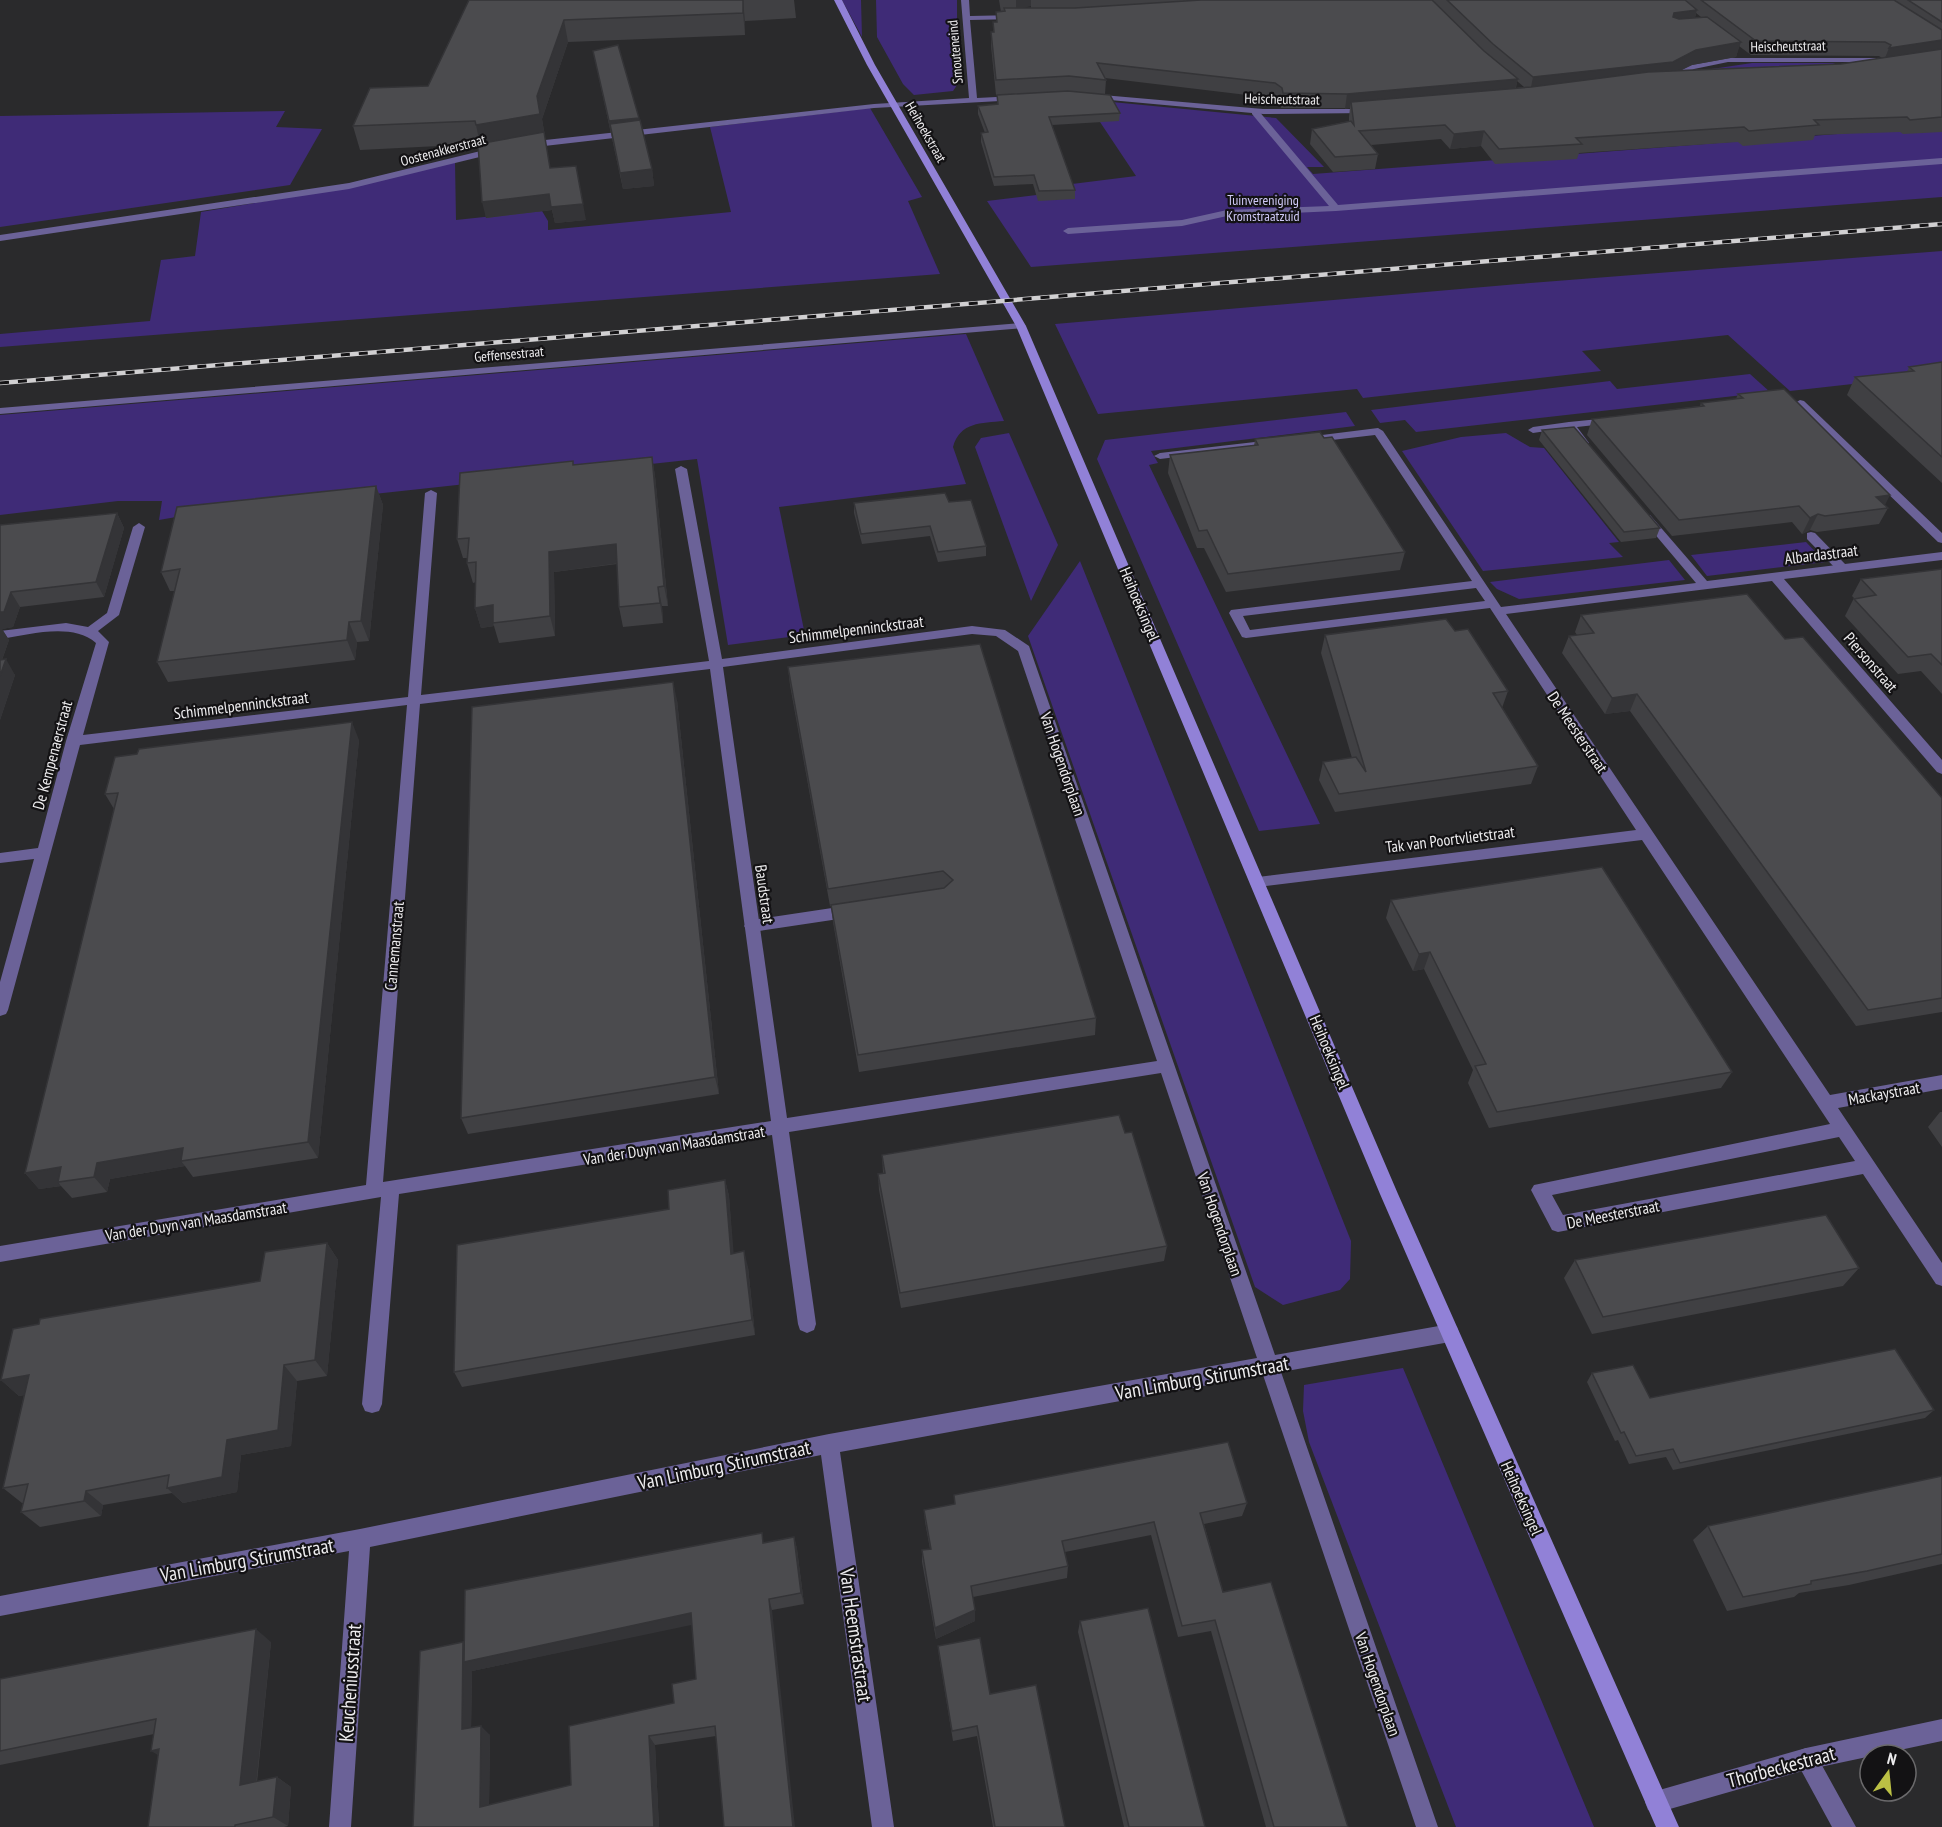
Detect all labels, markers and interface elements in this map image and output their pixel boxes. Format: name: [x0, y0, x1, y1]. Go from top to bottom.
street label: Smouteneind: [943, 19, 967, 85]
street label: Heischeutstraat: [1750, 36, 1826, 56]
street label: Heischeutstraat: [1244, 89, 1320, 109]
street label: Heihoekstraat: [901, 98, 951, 166]
street label: Oostenakkerstraat: [398, 130, 488, 170]
park label: Tuinvereniging Kromstraatzuid: [1226, 191, 1300, 225]
street label: Geffensestraat: [474, 342, 545, 366]
street label: Albardastraat: [1783, 540, 1859, 568]
street label: Heihoeksingel: [1115, 564, 1165, 644]
street label: Schimmelpenninckstraat: [787, 611, 925, 647]
street label: Piersonstraat: [1840, 628, 1903, 696]
street label: Schimmelpenninckstraat: [172, 687, 310, 723]
street label: De Meesterstraat: [1543, 688, 1613, 777]
street label: De Kempenaerstraat: [28, 698, 76, 812]
street label: Van Hogendorplaan: [1036, 709, 1090, 818]
street label: Tak van Poortvlietstraat: [1384, 821, 1516, 857]
street label: Baudstraat: [751, 863, 779, 925]
street label: Cannemanstraat: [380, 900, 408, 991]
street label: Heihoeksingel: [1305, 1012, 1355, 1092]
street label: Mackaystraat: [1847, 1077, 1922, 1109]
street label: Van der Duyn van Maasdamstraat: [581, 1121, 767, 1169]
street label: Van Hogendorplaan: [1193, 1169, 1247, 1278]
street label: De Meesterstraat: [1565, 1195, 1662, 1233]
street label: Van der Duyn van Maasdamstraat: [103, 1197, 289, 1245]
street label: Van Limburg Stirumstraat: [1112, 1350, 1291, 1406]
street label: Van Limburg Stirumstraat: [634, 1434, 813, 1496]
street label: Heihoeksingel: [1497, 1458, 1547, 1538]
street label: Van Limburg Stirumstraat: [157, 1532, 336, 1588]
street label: Van Heemstrastraat: [834, 1566, 878, 1704]
street label: Keucheniusstraat: [333, 1623, 367, 1743]
street label: Van Hogendorplaan: [1351, 1629, 1405, 1738]
street label: Thorbeckestraat: [1724, 1740, 1838, 1794]
north arrow: [1858, 1743, 1918, 1803]
text: N: [1885, 1748, 1899, 1769]

